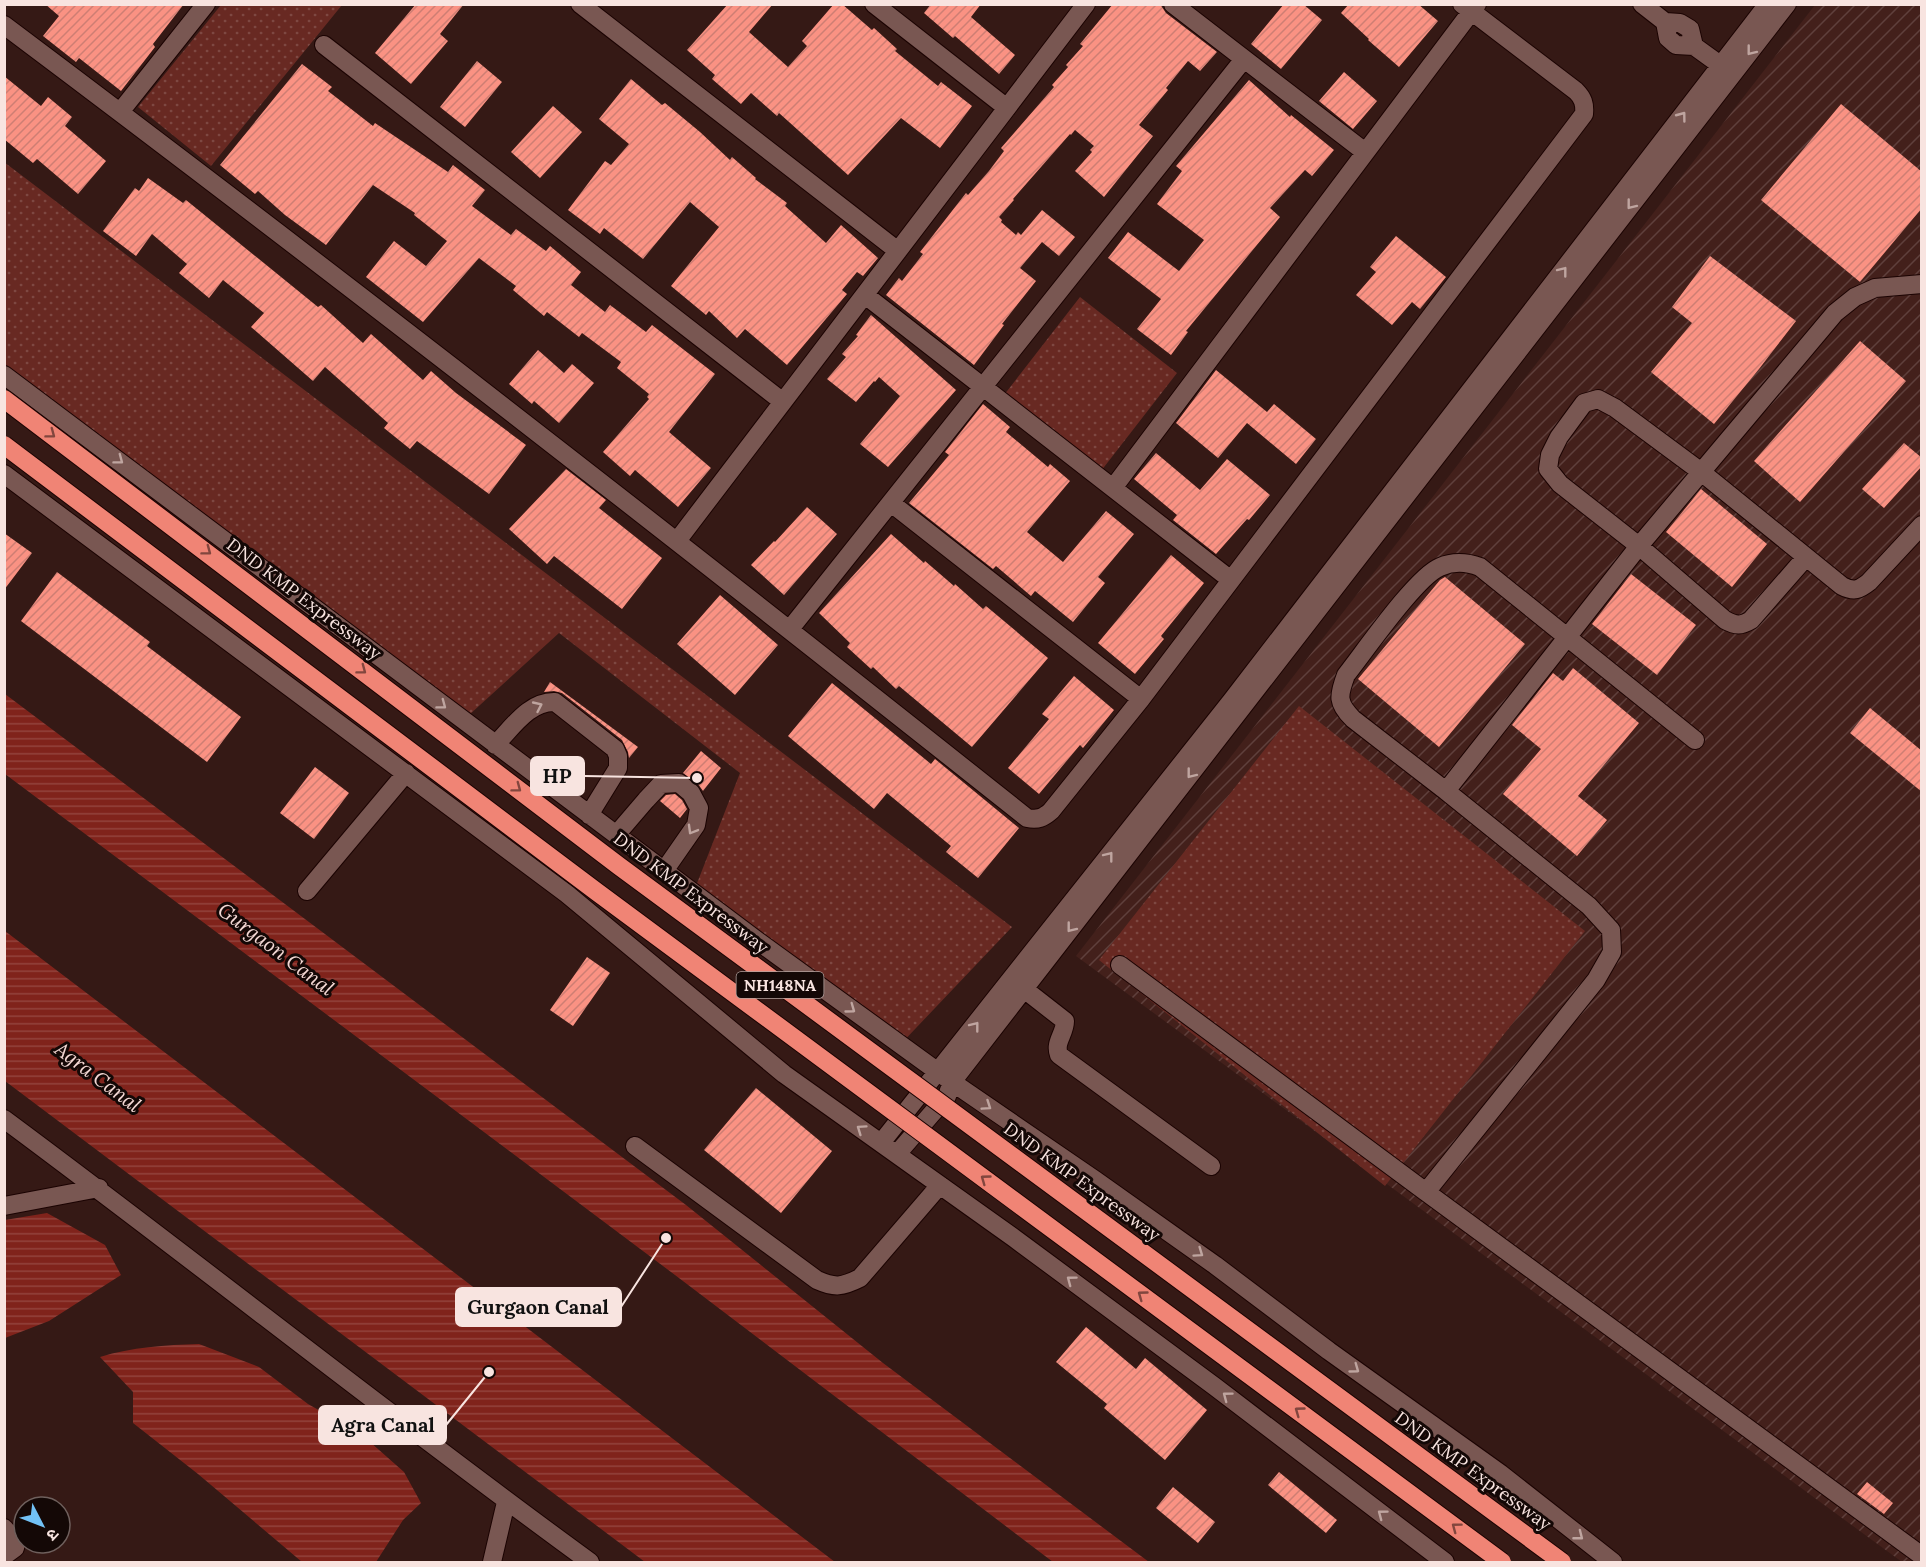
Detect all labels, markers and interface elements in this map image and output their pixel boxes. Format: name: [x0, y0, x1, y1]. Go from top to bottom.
one-way arrow: [1747, 44, 1758, 55]
one-way arrow: [1675, 112, 1686, 123]
one-way arrow: [1628, 198, 1639, 209]
one-way arrow: [1556, 267, 1567, 278]
one-way arrow: [45, 427, 56, 438]
one-way arrow: [112, 453, 123, 464]
street label: DND KMP Expressway: [222, 533, 387, 665]
one-way arrow: [200, 544, 211, 555]
one-way arrow: [355, 662, 366, 673]
one-way arrow: [435, 698, 446, 709]
one-way arrow: [531, 702, 542, 714]
callout: HP: [531, 757, 584, 795]
text: HP: [543, 763, 572, 788]
one-way arrow: [1187, 768, 1198, 779]
one-way arrow: [510, 781, 521, 792]
one-way arrow: [688, 824, 699, 834]
street label: DND KMP Expressway: [609, 827, 774, 959]
one-way arrow: [1101, 852, 1112, 863]
water label: Gurgaon Canal: [213, 897, 340, 1001]
one-way arrow: [1068, 922, 1079, 933]
road number: NH148NA: [736, 972, 824, 998]
one-way arrow: [845, 1002, 856, 1013]
one-way arrow: [967, 1022, 978, 1033]
water label: Agra Canal: [49, 1035, 147, 1117]
one-way arrow: [980, 1099, 991, 1110]
street label: DND KMP Expressway: [999, 1117, 1165, 1246]
one-way arrow: [857, 1125, 868, 1136]
one-way arrow: [981, 1175, 992, 1186]
one-way arrow: [1192, 1246, 1203, 1257]
one-way arrow: [1066, 1276, 1077, 1287]
callout: Gurgaon Canal: [456, 1288, 621, 1326]
one-way arrow: [1138, 1291, 1149, 1302]
text: Gurgaon Canal: [467, 1294, 609, 1319]
one-way arrow: [1348, 1362, 1359, 1373]
one-way arrow: [1223, 1392, 1234, 1403]
callout: Agra Canal: [319, 1406, 446, 1444]
street label: DND KMP Expressway: [1390, 1406, 1556, 1535]
one-way arrow: [1295, 1407, 1306, 1418]
text: Agra Canal: [331, 1412, 435, 1437]
north arrow: [12, 1495, 72, 1555]
one-way arrow: [1378, 1511, 1389, 1522]
one-way arrow: [1451, 1524, 1462, 1535]
text: उ: [42, 1525, 64, 1546]
one-way arrow: [1572, 1528, 1583, 1539]

